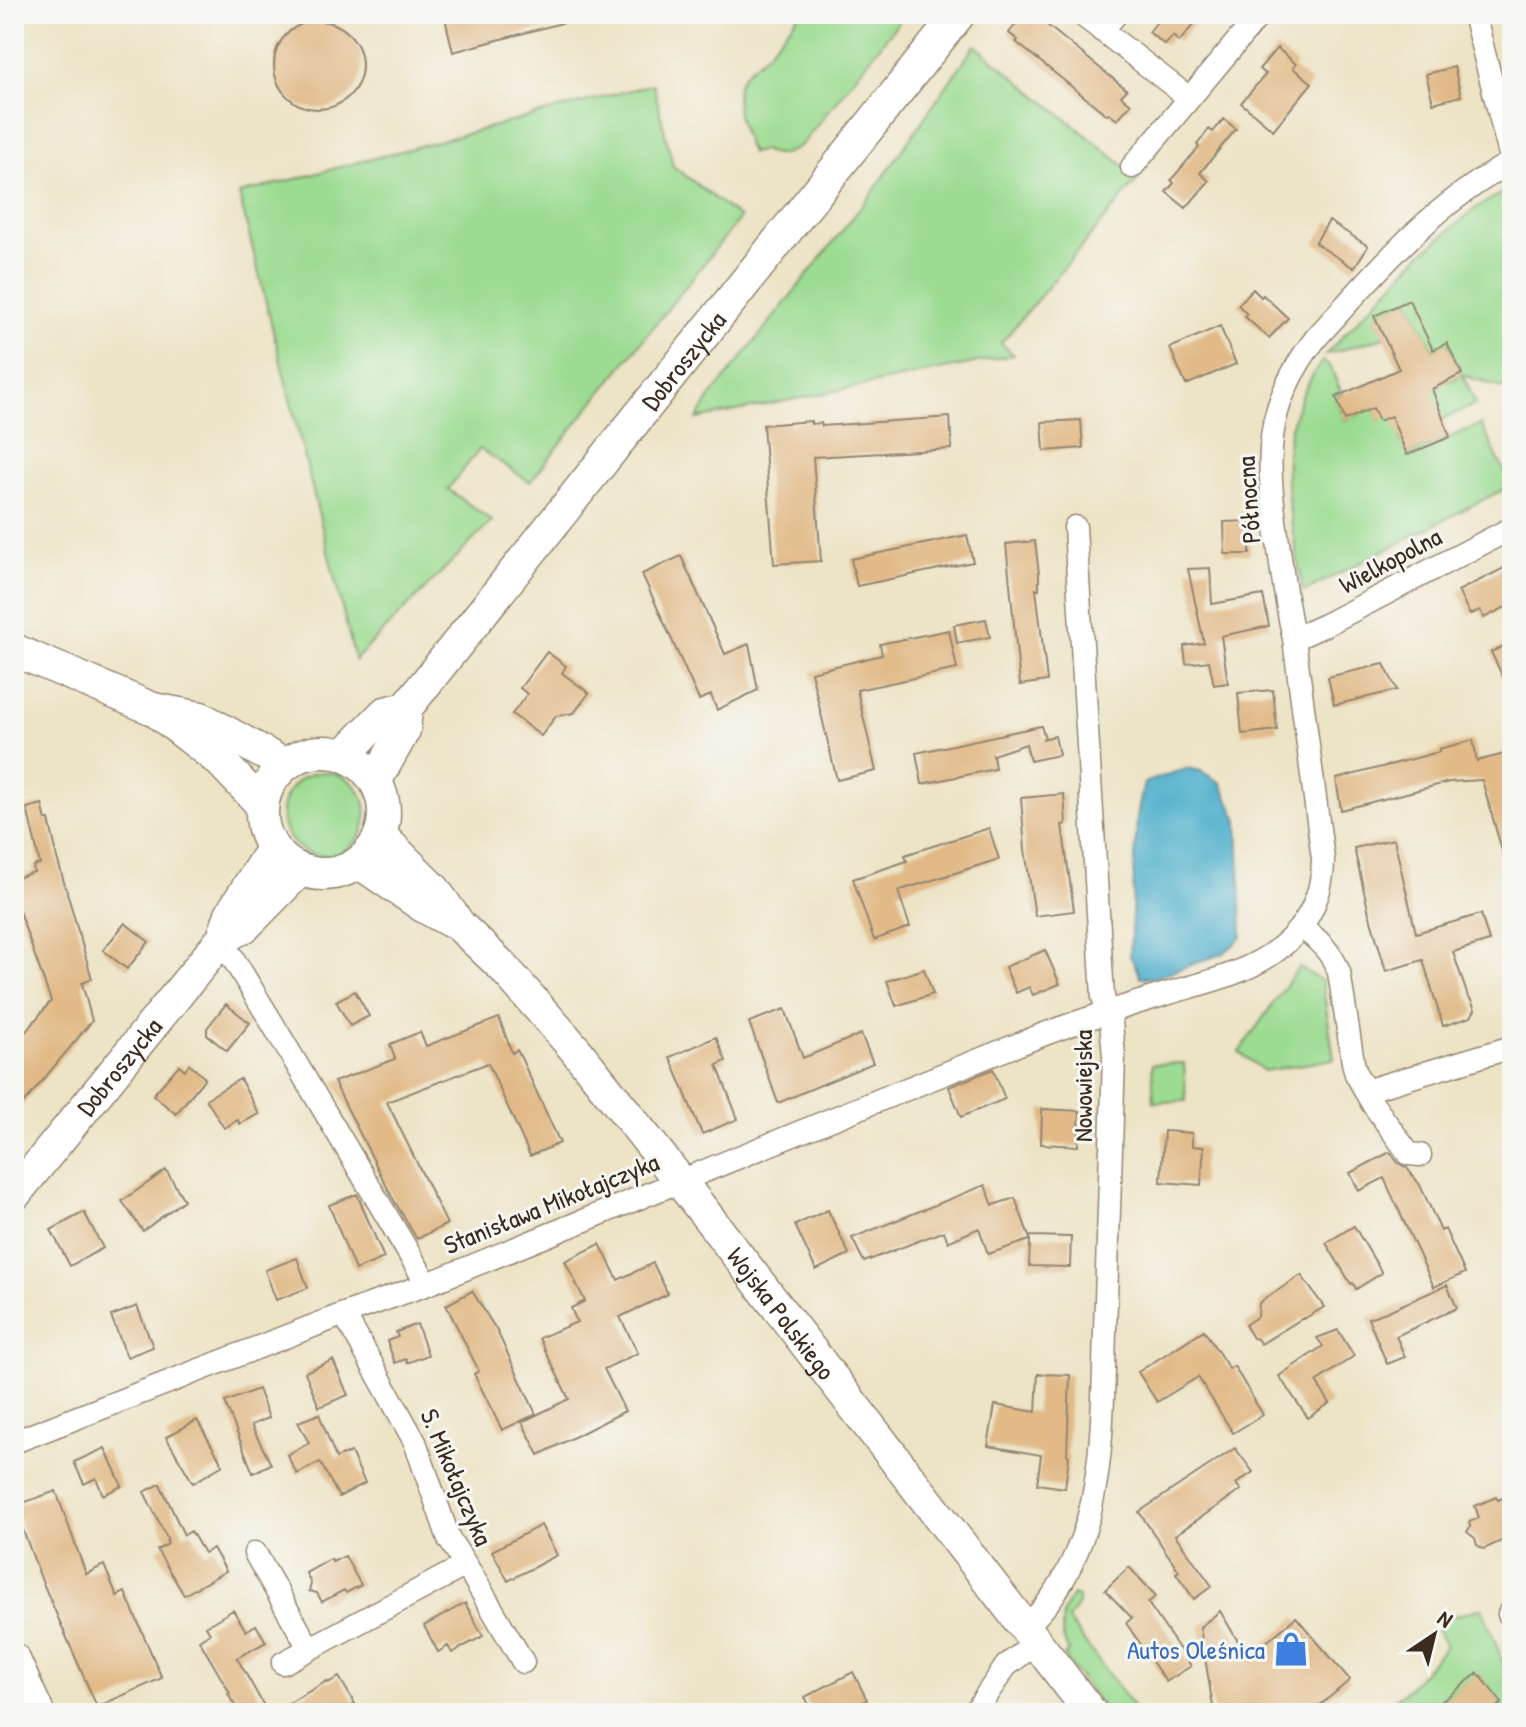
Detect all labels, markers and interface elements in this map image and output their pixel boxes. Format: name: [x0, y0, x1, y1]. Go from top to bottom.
street label: Dobroszycka: [633, 304, 733, 417]
street label: Północna: [1228, 455, 1268, 545]
street label: Wielkopolna: [1333, 519, 1447, 601]
street label: Dobroszycka: [68, 1010, 169, 1123]
street label: Nowowiejska: [1065, 1030, 1100, 1142]
street label: Stanisława Mikołajczyka: [438, 1144, 664, 1262]
street label: Wojska Polskiego: [720, 1239, 844, 1386]
street label: S. Mikołajczyka: [412, 1403, 502, 1551]
north arrow: [1394, 1595, 1474, 1675]
text: N: [1432, 1603, 1459, 1634]
shop icon: Autos Oleśnica: [1272, 1630, 1310, 1668]
place label: Autos Oleśnica: [1127, 1632, 1265, 1667]

